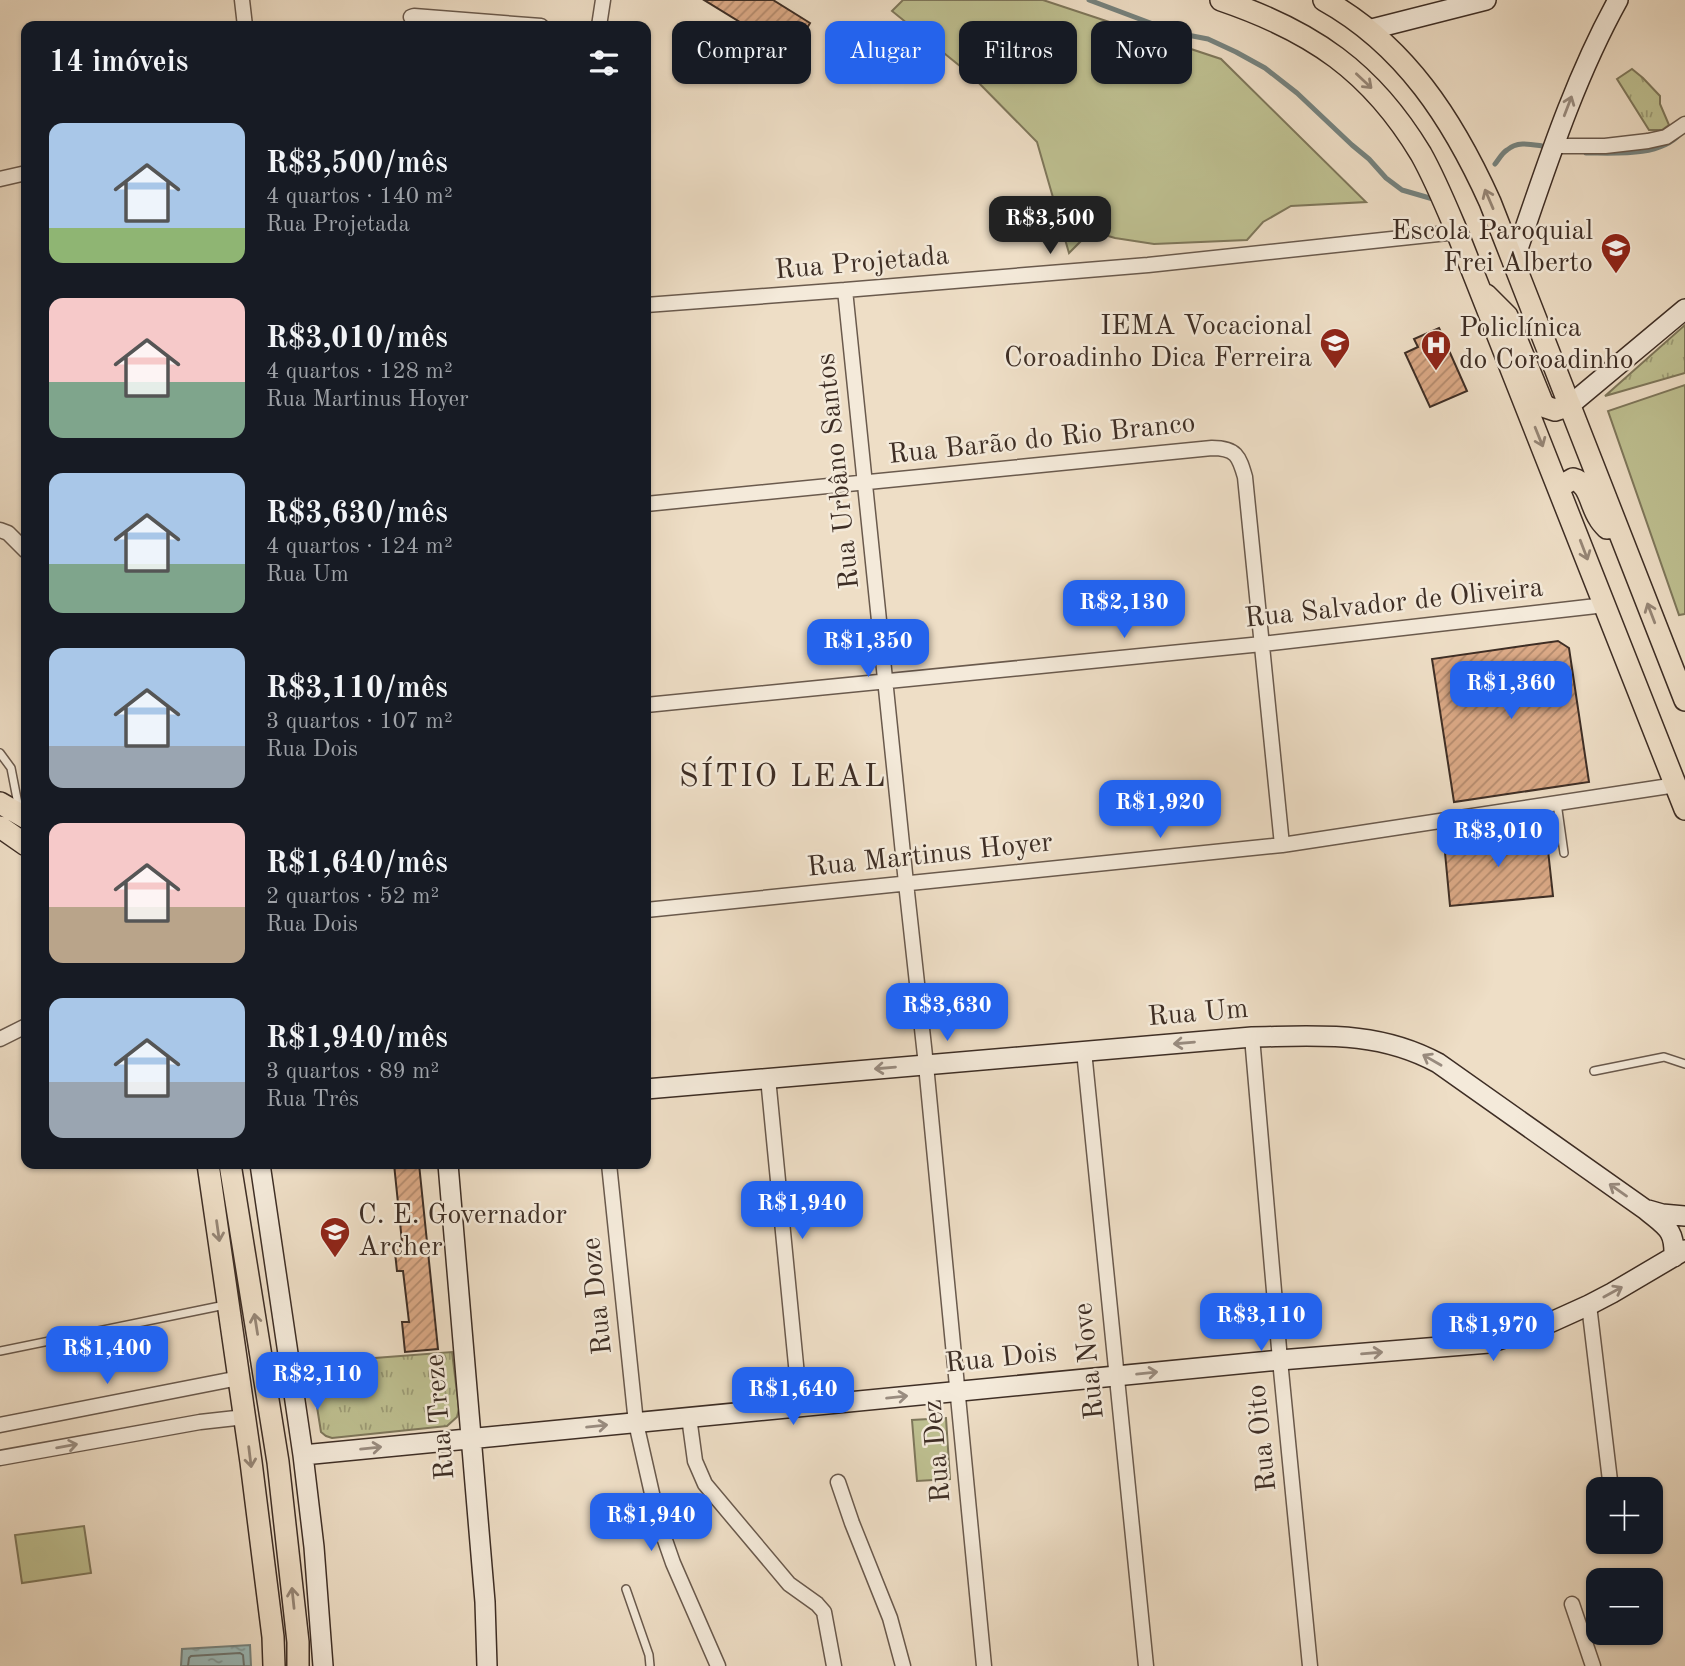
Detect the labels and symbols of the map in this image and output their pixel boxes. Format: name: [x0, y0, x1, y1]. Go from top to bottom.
one-way arrow: [1356, 73, 1373, 90]
one-way arrow: [1563, 96, 1575, 118]
one-way arrow: [1481, 189, 1494, 211]
pin: R$3,500: [985, 196, 1115, 256]
place label: Escola Paroquial Frei Alberto: [1391, 218, 1593, 278]
school or university icon: Escola Paroquial Frei Alberto: [1599, 231, 1633, 275]
street label: Rua Projetada: [774, 242, 951, 286]
place label: IEMA Vocacional Coroadinho Dica Ferreira: [1004, 313, 1312, 373]
place label: Policlínica do Coroadinho: [1459, 315, 1634, 375]
school or university icon: IEMA Vocacional Coroadinho Dica Ferreira: [1318, 326, 1352, 370]
hospital icon: Policlínica do Coroadinho: [1419, 328, 1453, 372]
street label: Rua Urbâno Santos: [813, 352, 865, 590]
street label: Rua Barão do Rio Branco: [887, 410, 1197, 470]
one-way arrow: [1533, 425, 1546, 447]
one-way arrow: [1578, 539, 1591, 561]
street label: Rua Salvador de Oliveira: [1243, 574, 1545, 634]
pin: R$2,130: [1059, 580, 1189, 640]
one-way arrow: [1644, 603, 1657, 625]
pin: R$1,350: [803, 620, 933, 679]
pin: R$1,360: [1446, 662, 1576, 721]
district label: SÍTIO LEAL: [679, 756, 887, 794]
pin: R$1,920: [1095, 780, 1225, 840]
pin: R$3,010: [1433, 810, 1563, 869]
street label: Rua Martinus Hoyer: [806, 829, 1054, 883]
pin: R$3,630: [882, 984, 1012, 1043]
street label: Rua Um: [1147, 996, 1249, 1032]
one-way arrow: [1174, 1036, 1196, 1049]
one-way arrow: [1422, 1053, 1442, 1067]
one-way arrow: [874, 1062, 896, 1075]
pin: R$1,940: [737, 1182, 867, 1241]
one-way arrow: [1609, 1183, 1628, 1198]
place label: C. E. Governador Archer: [358, 1202, 567, 1262]
school or university icon: C. E. Governador Archer: [318, 1215, 352, 1259]
one-way arrow: [212, 1219, 225, 1242]
street label: Rua Doze: [578, 1236, 618, 1356]
one-way arrow: [1603, 1285, 1623, 1299]
pin: R$3,110: [1196, 1294, 1326, 1353]
street label: Rua Nove: [1070, 1301, 1110, 1421]
pin: R$1,970: [1428, 1304, 1558, 1363]
one-way arrow: [249, 1313, 262, 1336]
pin: R$1,400: [42, 1326, 172, 1386]
street label: Rua Dois: [944, 1339, 1058, 1379]
one-way arrow: [1360, 1346, 1383, 1359]
pin: R$2,110: [252, 1352, 382, 1412]
street label: Rua Treze: [422, 1353, 460, 1481]
one-way arrow: [1136, 1366, 1158, 1379]
pin: R$1,640: [728, 1368, 858, 1427]
street label: Rua Oito: [1243, 1383, 1283, 1493]
one-way arrow: [885, 1391, 907, 1404]
street label: Rua Dez: [920, 1398, 956, 1504]
one-way arrow: [585, 1419, 608, 1432]
one-way arrow: [55, 1439, 78, 1452]
one-way arrow: [359, 1441, 381, 1454]
one-way arrow: [244, 1445, 257, 1467]
pin: R$1,940: [586, 1494, 716, 1553]
one-way arrow: [286, 1587, 299, 1610]

